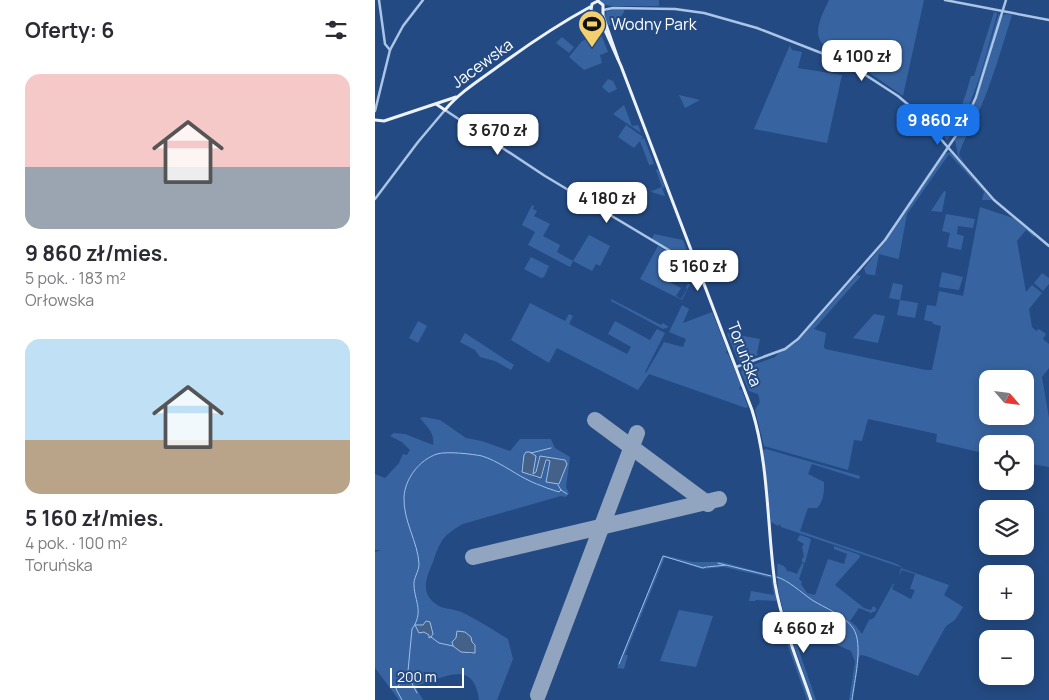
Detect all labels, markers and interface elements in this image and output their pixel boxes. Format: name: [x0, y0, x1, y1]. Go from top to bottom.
sports icon: Wodny Park: [577, 9, 607, 48]
place label: Wodny Park: [611, 13, 698, 35]
text: Oferty: 6: [25, 16, 114, 44]
icon: filters: [322, 16, 350, 44]
street label: Jacewska: [447, 33, 517, 93]
pin: 4 100 zł: [810, 39, 914, 82]
text: 4 100 zł: [833, 45, 891, 67]
pin: 9 860 zł: [886, 104, 990, 146]
icon: home: [143, 107, 233, 197]
text: 9 860 zł: [908, 109, 968, 131]
pin: 3 670 zł: [446, 114, 550, 156]
text: 3 670 zł: [469, 119, 527, 141]
pin: 4 180 zł: [555, 182, 659, 224]
text: 4 180 zł: [578, 187, 636, 209]
text: 9 860 zł/mies.: [25, 239, 169, 267]
pin: 5 160 zł: [646, 250, 750, 292]
text: 5 160 zł: [669, 255, 727, 277]
text: 5 pok. · 183 m²: [25, 267, 126, 289]
text: Orłowska: [25, 289, 94, 311]
street label: Toruńska: [723, 318, 767, 390]
north arrow: [979, 370, 1034, 425]
map controls: [979, 370, 1034, 685]
icon: home: [143, 372, 233, 462]
button: locate: [979, 435, 1034, 490]
button: layers: [979, 500, 1034, 555]
text: 5 160 zł/mies.: [25, 504, 164, 532]
text: 4 pok. · 100 m²: [25, 532, 128, 554]
text: Toruńska: [25, 554, 93, 576]
button: +: [979, 565, 1034, 620]
pin: 4 660 zł: [752, 612, 856, 654]
text: 4 660 zł: [774, 617, 834, 639]
button: −: [979, 630, 1034, 685]
scale bar: [390, 665, 464, 688]
text: 200 m: [397, 667, 437, 686]

